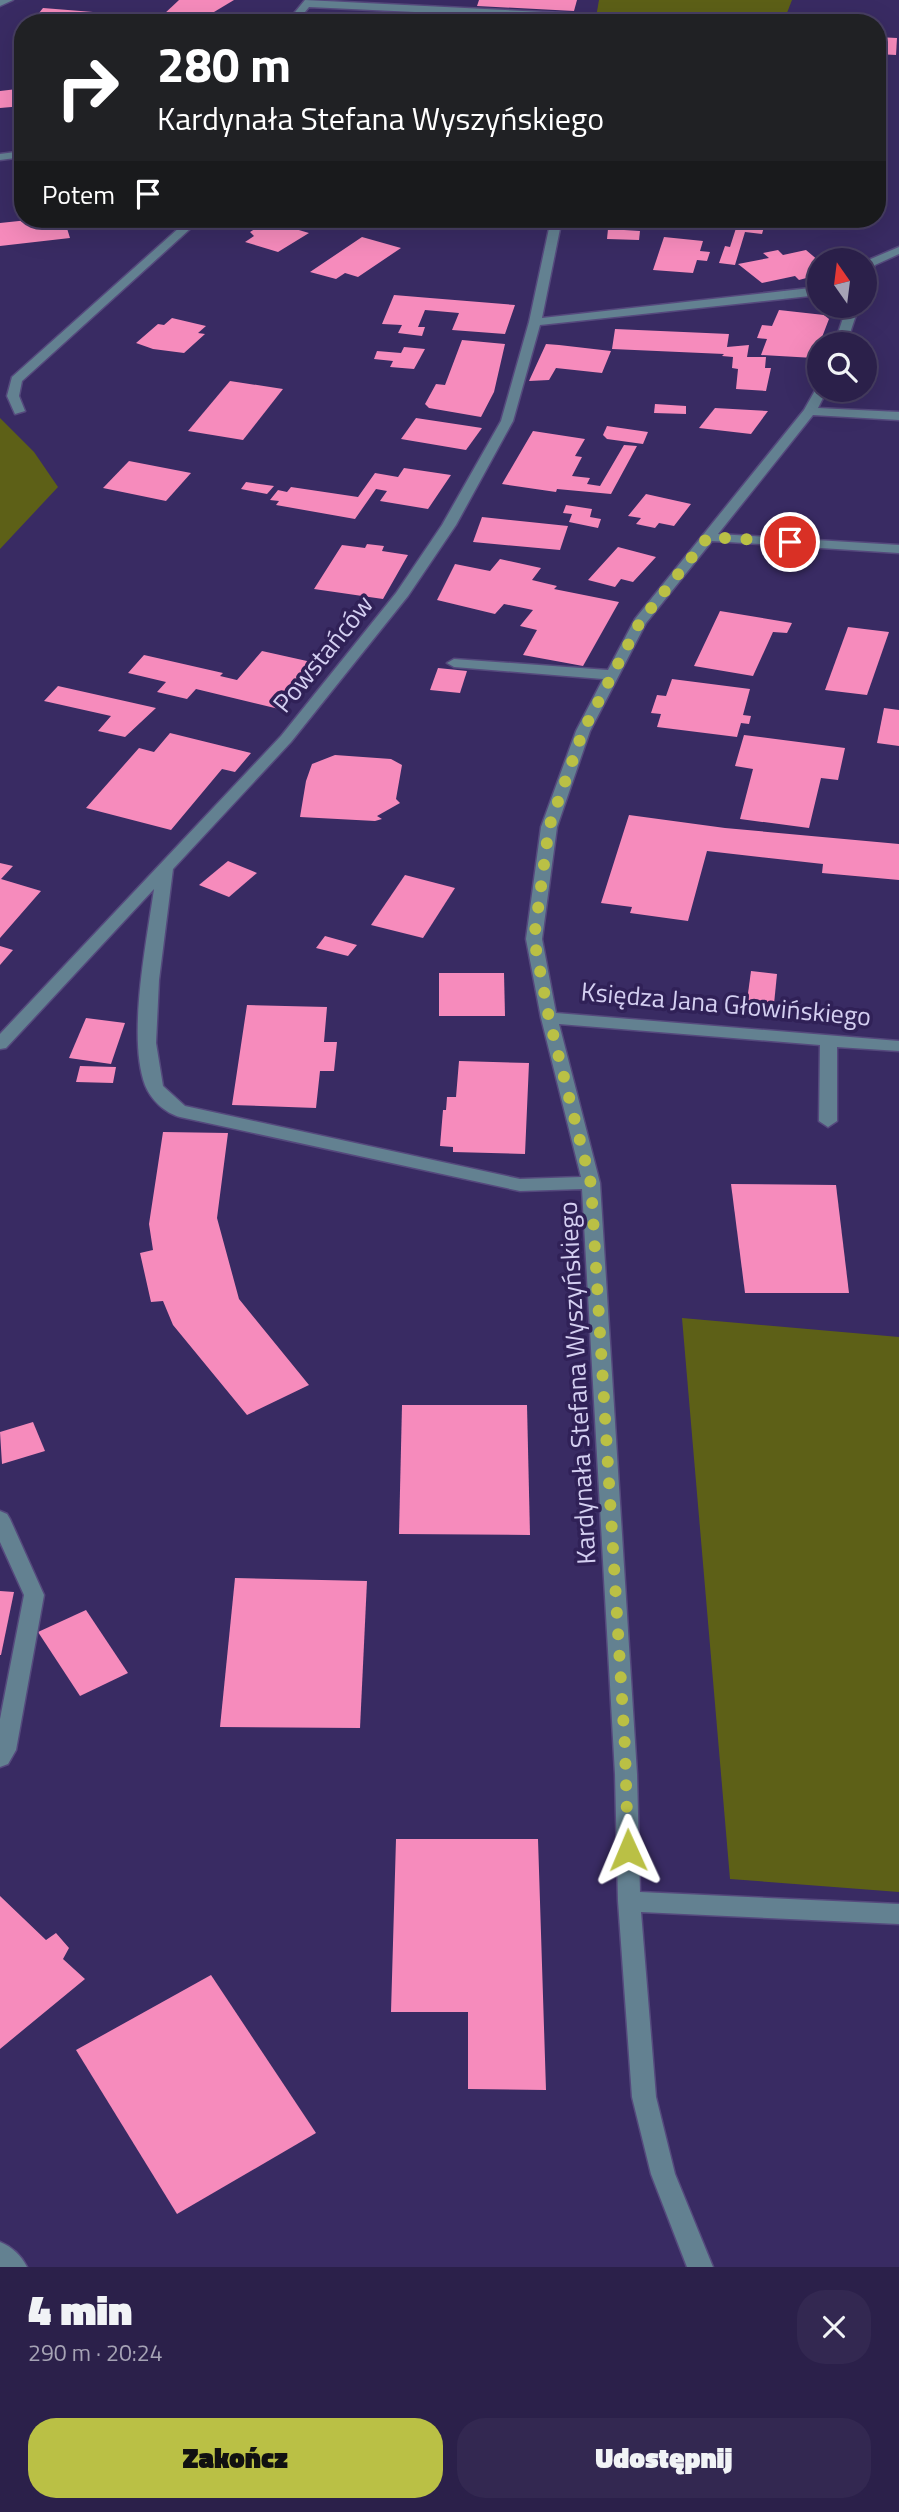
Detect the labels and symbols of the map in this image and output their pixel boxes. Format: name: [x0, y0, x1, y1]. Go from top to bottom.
north arrow: [807, 248, 877, 318]
pin: [760, 512, 820, 572]
street label: Powstańców: [263, 586, 382, 721]
street label: Księdza Jana Głowińskiego: [579, 971, 873, 1036]
street label: Kardynała Stefana Wyszyńskiego: [548, 1201, 605, 1565]
position arrow: [591, 1813, 665, 1887]

